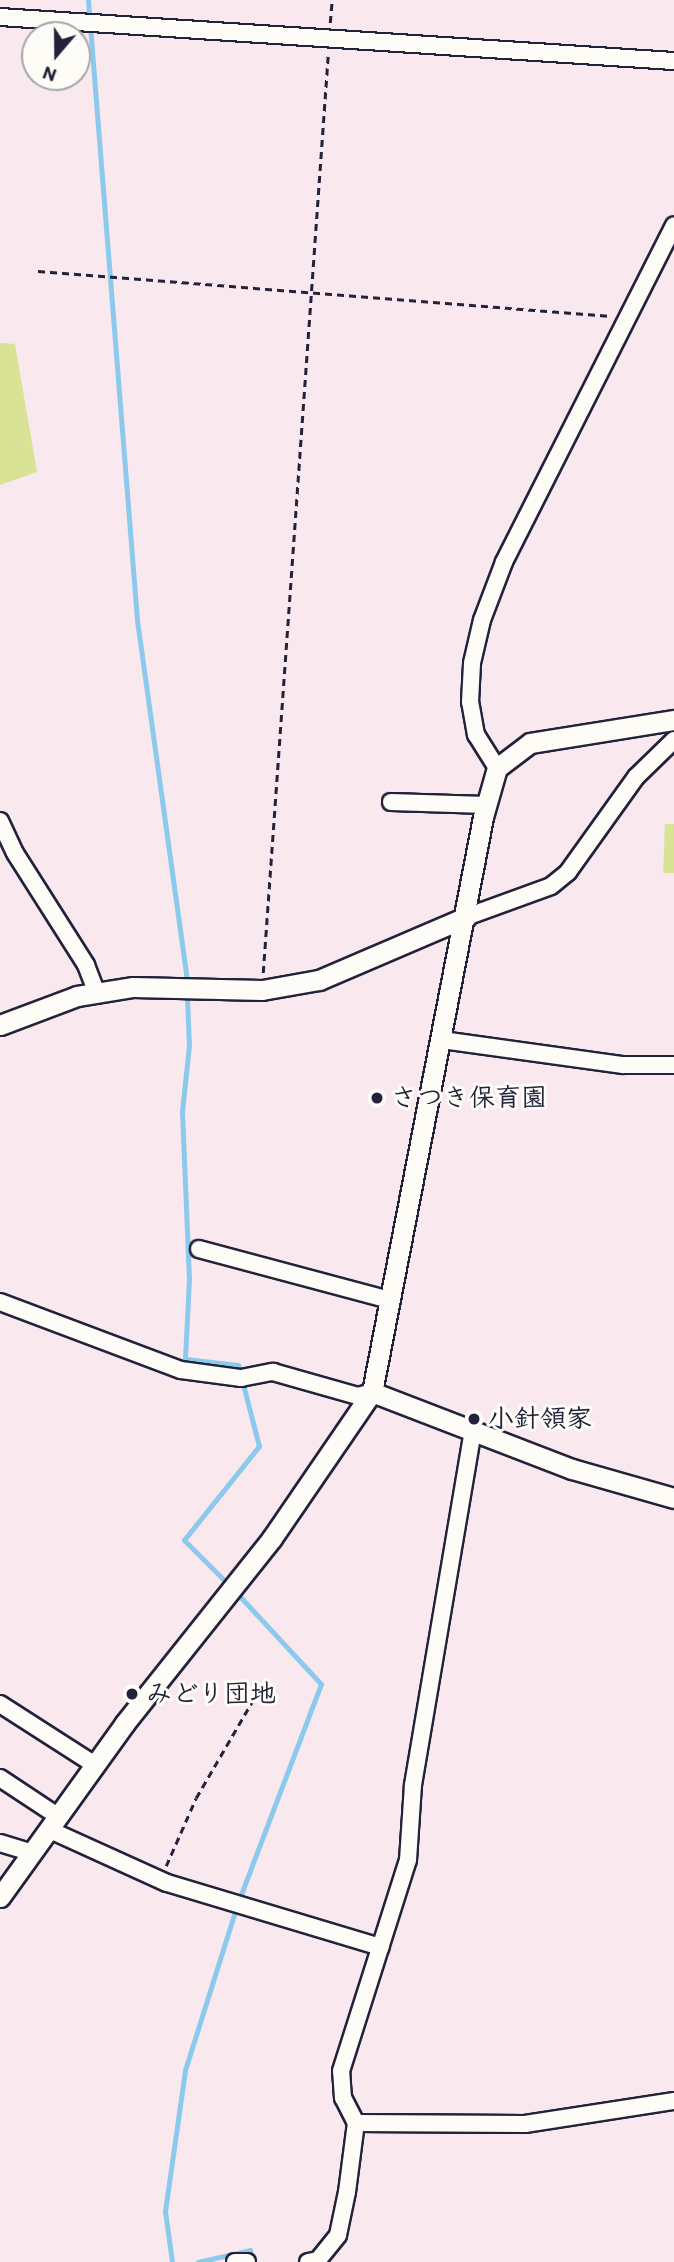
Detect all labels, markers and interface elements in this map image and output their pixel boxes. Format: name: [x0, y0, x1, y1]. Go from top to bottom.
north arrow: [21, 21, 91, 91]
text: N: [39, 61, 59, 87]
place label: さつき保育園: [391, 1082, 547, 1114]
marker: さつき保育園: [369, 1090, 385, 1106]
place label: 小針領家: [488, 1403, 592, 1435]
marker: 小針領家: [466, 1411, 482, 1427]
place label: みどり団地: [146, 1678, 276, 1710]
marker: みどり団地: [124, 1686, 140, 1702]

